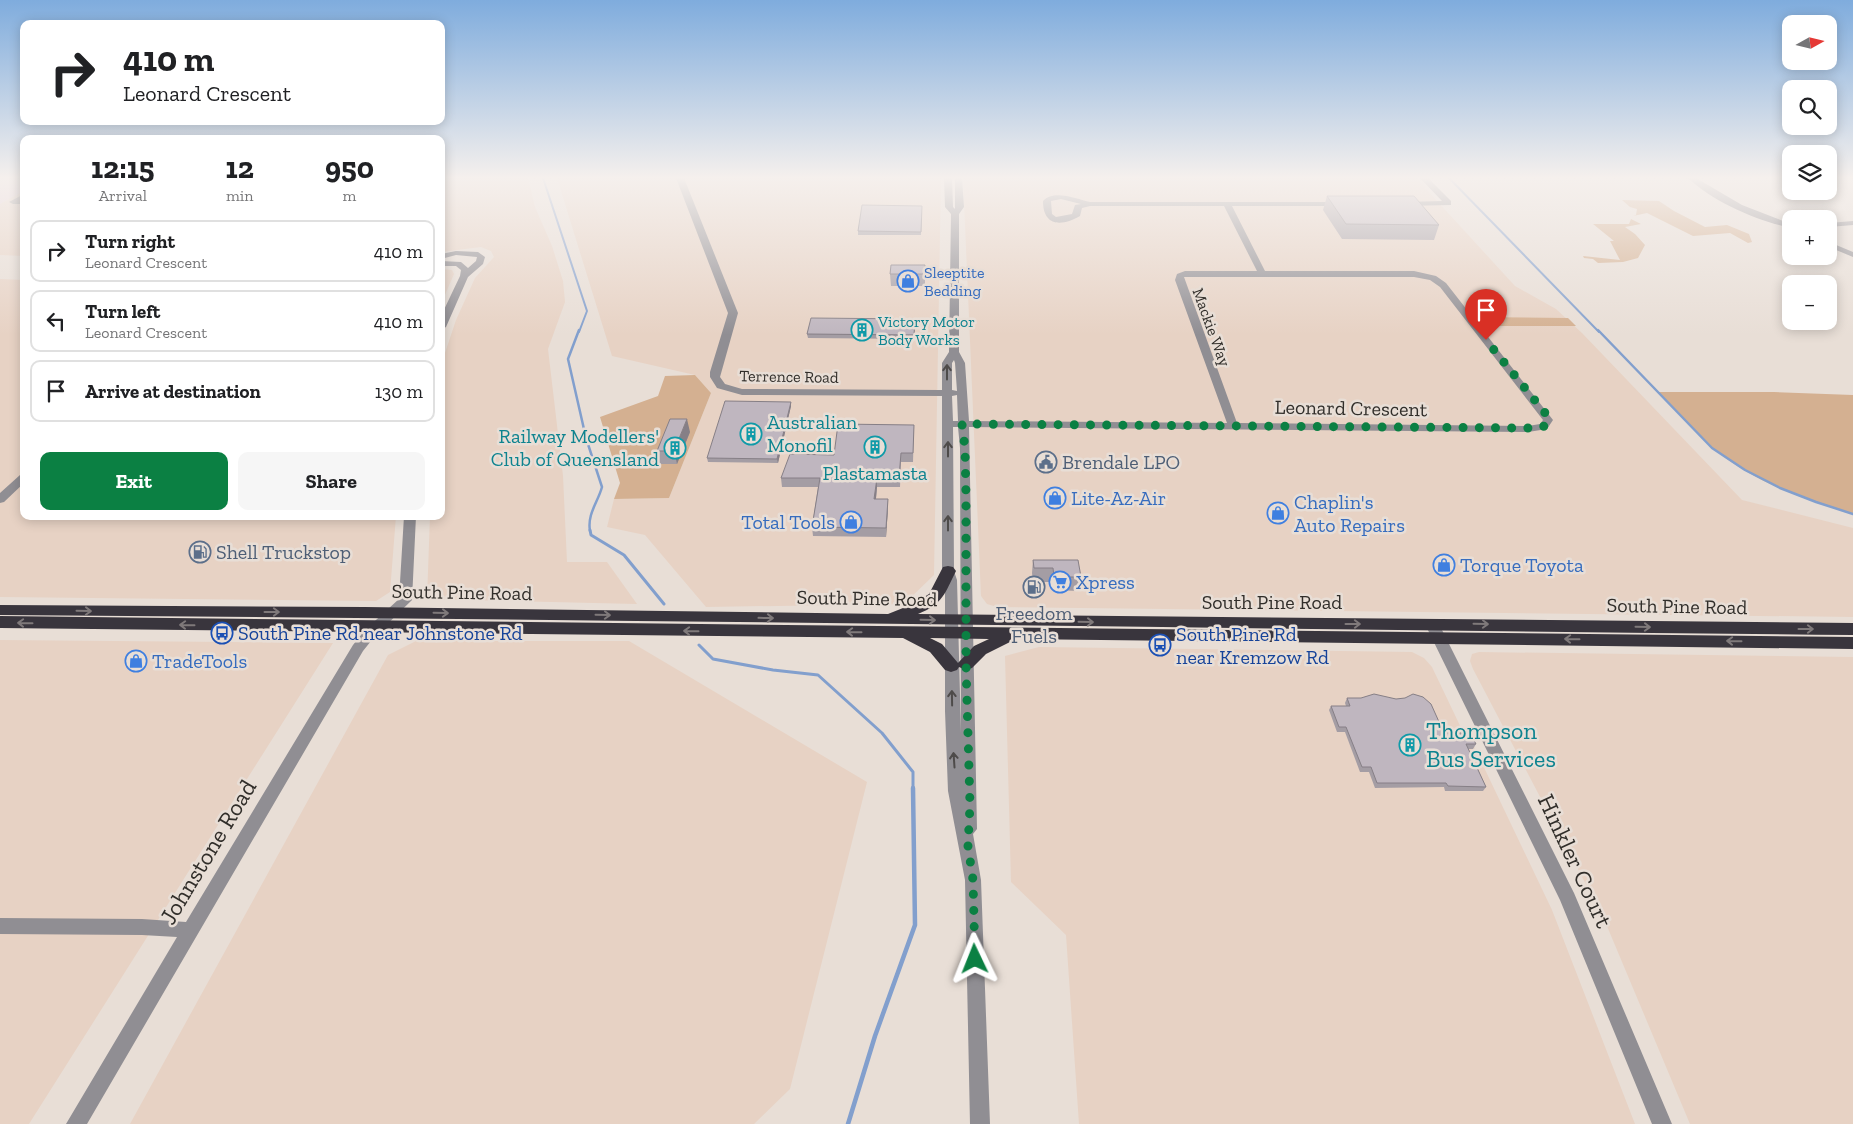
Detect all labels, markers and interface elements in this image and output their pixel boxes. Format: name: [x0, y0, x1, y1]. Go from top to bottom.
north arrow: [1782, 15, 1838, 70]
map controls: [1782, 15, 1837, 330]
text: 410 m: [123, 38, 214, 80]
icon: right: [40, 40, 105, 105]
text: Leonard Crescent: [123, 80, 291, 107]
button: search: [1782, 80, 1837, 135]
button: layers: [1782, 145, 1837, 200]
text: 12:15: [91, 150, 155, 186]
text: 12: [226, 150, 254, 186]
text: 950: [325, 150, 374, 186]
text: Arrival: [99, 186, 147, 205]
text: min: [226, 186, 253, 205]
text: m: [343, 186, 356, 205]
button: +: [1782, 210, 1837, 265]
text: Turn right: [85, 230, 175, 253]
icon: right: [42, 237, 70, 265]
text: 410 m: [374, 240, 423, 263]
text: Leonard Crescent: [85, 253, 207, 272]
place label: Sleeptite Bedding: [924, 263, 985, 300]
shop icon: Sleeptite Bedding: [896, 269, 920, 293]
button: −: [1782, 275, 1837, 330]
street label: Mackie Way: [1189, 285, 1235, 370]
pin: [1465, 289, 1507, 340]
icon: arrive: [1472, 296, 1500, 324]
text: Turn left: [85, 300, 160, 323]
icon: left: [42, 307, 70, 335]
text: 410 m: [374, 310, 423, 333]
place label: Victory Motor Body Works: [877, 312, 975, 349]
building icon: Victory Motor Body Works: [850, 318, 874, 342]
text: Leonard Crescent: [85, 323, 207, 342]
one-way arrow: [942, 364, 952, 380]
street label: Terrence Road: [739, 366, 839, 387]
icon: arrive: [42, 377, 70, 405]
text: Arrive at destination: [85, 380, 261, 403]
text: 130 m: [375, 380, 423, 403]
street label: Leonard Crescent: [1274, 395, 1428, 421]
place label: Australian Monofil: [767, 410, 858, 457]
building icon: Australian Monofil: [739, 422, 763, 446]
place label: Railway Modellers' Club of Queensland: [491, 424, 659, 471]
building icon: Plastamasta: [863, 435, 887, 459]
building icon: Railway Modellers' Club of Queensland: [663, 436, 687, 460]
one-way arrow: [943, 442, 953, 458]
public building icon: Brendale LPO: [1034, 450, 1058, 474]
place label: Brendale LPO: [1062, 450, 1180, 474]
button: Exit: [40, 452, 228, 510]
button: Share: [238, 452, 425, 510]
place label: Plastamasta: [822, 461, 928, 485]
shop icon: Lite-Az-Air: [1043, 486, 1067, 510]
place label: Lite-Az-Air: [1071, 486, 1166, 510]
place label: Chaplin's Auto Repairs: [1294, 490, 1405, 537]
shop icon: Chaplin's Auto Repairs: [1266, 501, 1290, 525]
place label: Total Tools: [741, 510, 835, 534]
shop icon: Total Tools: [839, 510, 863, 534]
one-way arrow: [943, 515, 953, 532]
fuel station icon: Shell Truckstop: [188, 540, 212, 564]
place label: Shell Truckstop: [216, 540, 351, 564]
shop icon: Torque Toyota: [1432, 553, 1456, 577]
place label: Torque Toyota: [1460, 553, 1584, 577]
supermarket icon: Xpress: [1048, 570, 1072, 594]
place label: Xpress: [1076, 570, 1135, 594]
fuel station icon: Freedom Fuels: [1022, 575, 1046, 599]
street label: South Pine Road: [392, 579, 533, 605]
street label: South Pine Road: [797, 585, 938, 611]
street label: South Pine Road: [1202, 590, 1342, 614]
street label: South Pine Road: [1607, 593, 1748, 619]
place label: Freedom Fuels: [996, 601, 1073, 648]
one-way arrow: [75, 606, 91, 616]
one-way arrow: [264, 607, 280, 617]
one-way arrow: [432, 608, 449, 618]
one-way arrow: [595, 610, 611, 620]
one-way arrow: [758, 613, 774, 623]
one-way arrow: [920, 615, 936, 625]
one-way arrow: [1078, 617, 1094, 627]
one-way arrow: [17, 618, 33, 628]
one-way arrow: [1345, 619, 1361, 629]
one-way arrow: [1472, 619, 1488, 629]
one-way arrow: [179, 620, 196, 630]
bus stop icon: South Pine Rd near Johnstone Rd: [210, 621, 234, 645]
place label: South Pine Rd near Johnstone Rd: [238, 621, 523, 645]
place label: South Pine Rd near Kremzow Rd: [1176, 622, 1329, 669]
one-way arrow: [1634, 622, 1651, 632]
one-way arrow: [1797, 624, 1813, 634]
one-way arrow: [683, 626, 700, 636]
one-way arrow: [846, 627, 862, 637]
bus stop icon: South Pine Rd near Kremzow Rd: [1148, 633, 1172, 657]
one-way arrow: [1564, 634, 1580, 644]
one-way arrow: [1727, 637, 1743, 646]
shop icon: TradeTools: [124, 649, 148, 673]
place label: TradeTools: [152, 649, 247, 673]
one-way arrow: [947, 690, 956, 706]
place label: Thompson Bus Services: [1426, 716, 1556, 773]
building icon: Thompson Bus Services: [1398, 733, 1422, 757]
one-way arrow: [950, 753, 959, 769]
street label: Johnstone Road: [153, 774, 262, 929]
street label: Hinkler Court: [1532, 789, 1619, 932]
position arrow: [948, 932, 1000, 984]

